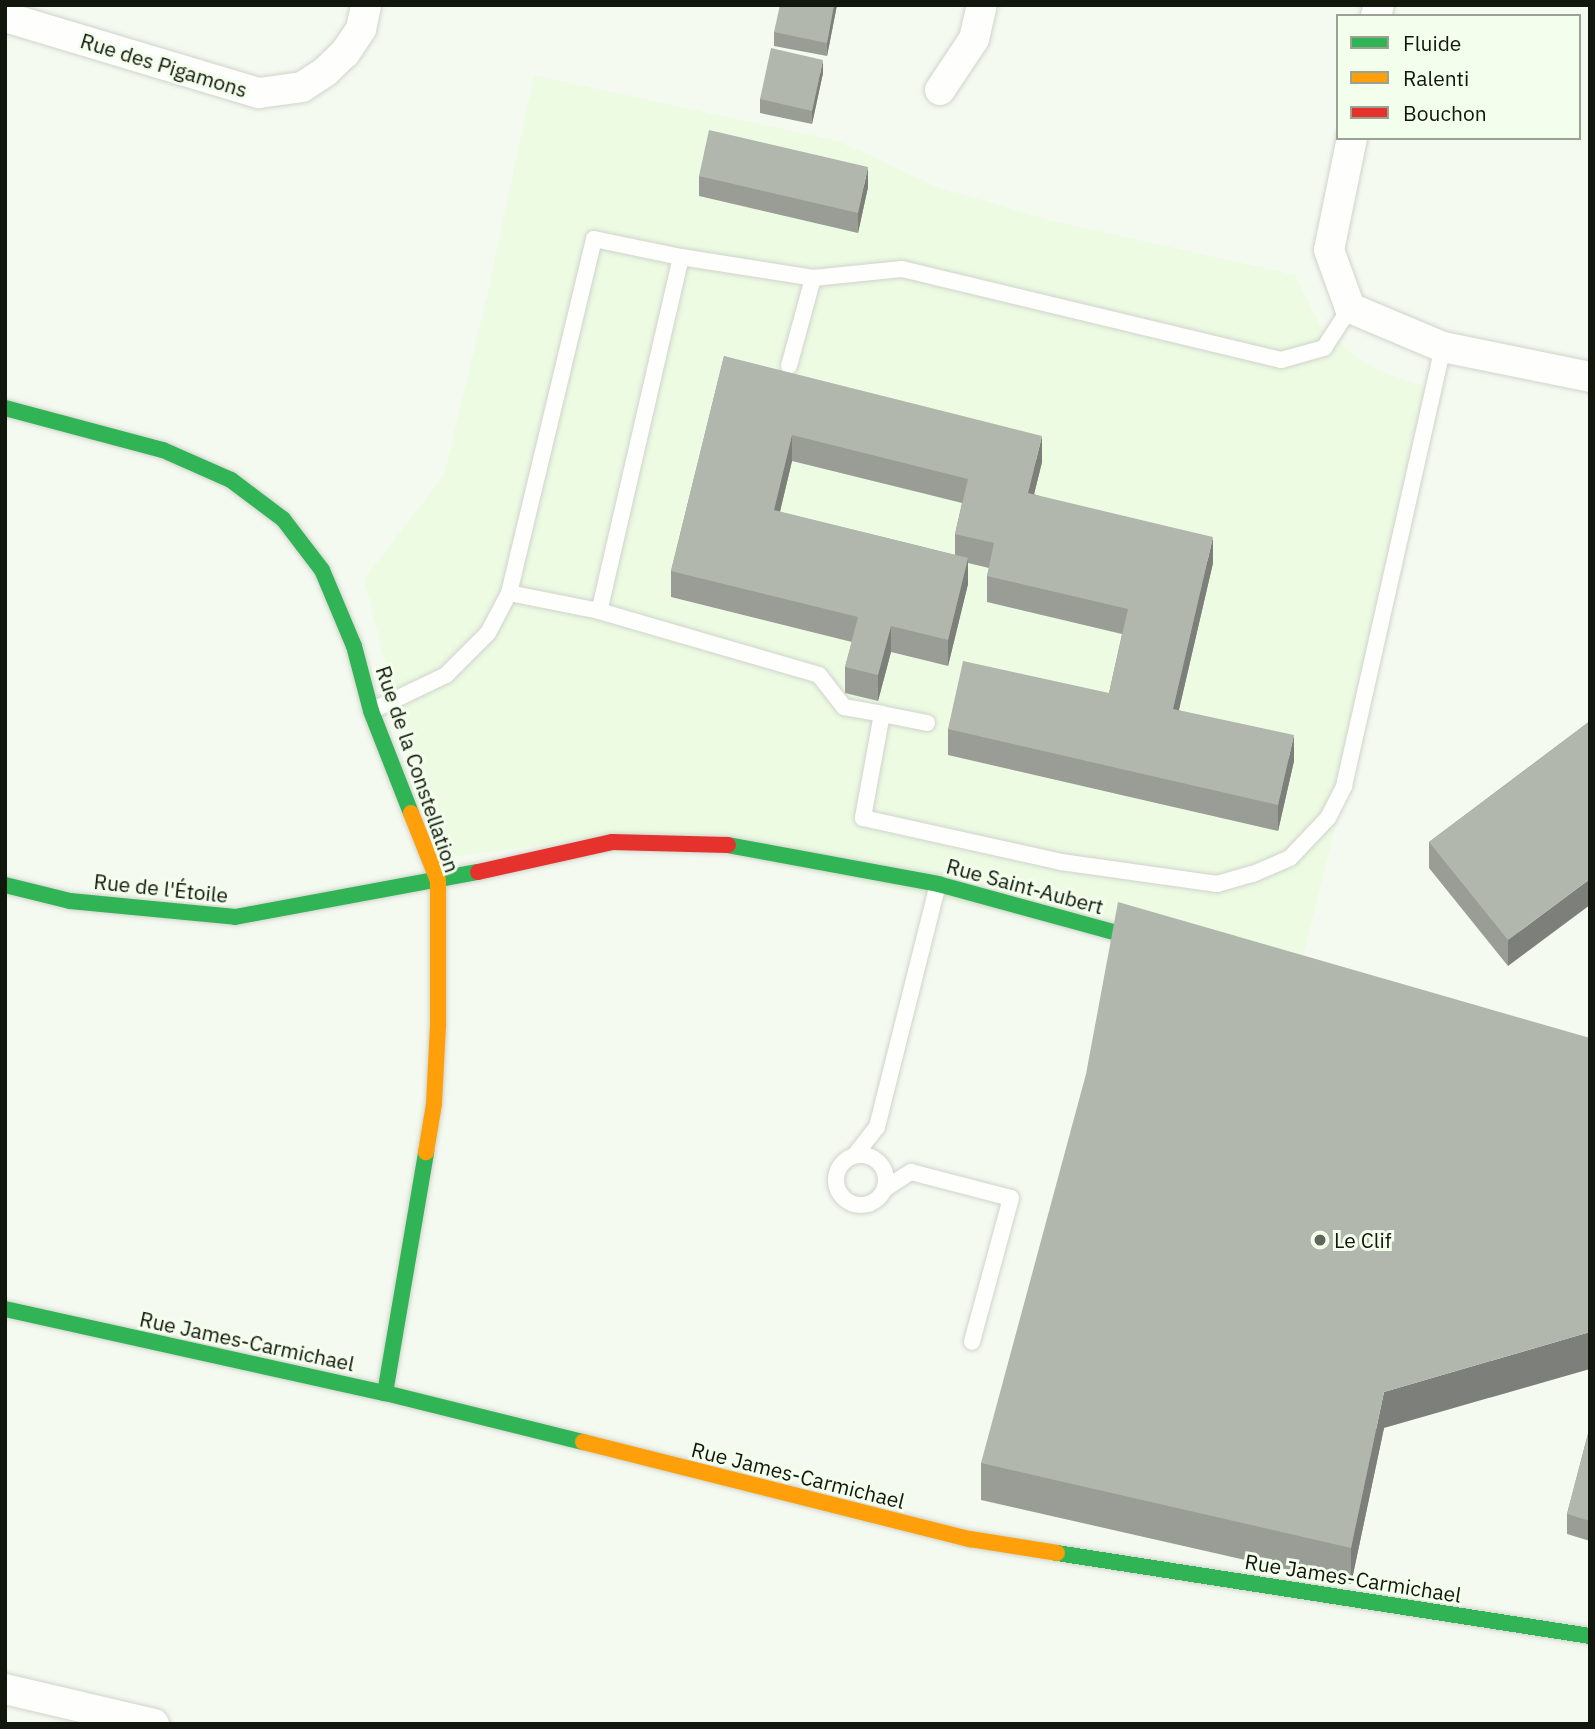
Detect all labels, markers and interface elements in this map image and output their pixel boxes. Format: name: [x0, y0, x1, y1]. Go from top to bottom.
legend: [1336, 14, 1581, 140]
street label: Rue des Pigamons: [77, 28, 251, 102]
text: Fluide: [1403, 29, 1461, 57]
text: Ralenti: [1403, 64, 1469, 92]
text: Bouchon: [1403, 99, 1487, 127]
street label: Rue de la Constellation: [371, 662, 465, 876]
street label: Rue Saint-Aubert: [944, 853, 1106, 919]
street label: Rue de l'Étoile: [93, 868, 229, 908]
place label: Le Clif: [1334, 1227, 1392, 1253]
marker: Le Clif: [1312, 1232, 1328, 1248]
street label: Rue James-Carmichael: [137, 1306, 357, 1376]
street label: Rue James-Carmichael: [689, 1436, 907, 1514]
street label: Rue James-Carmichael: [1243, 1548, 1463, 1608]

